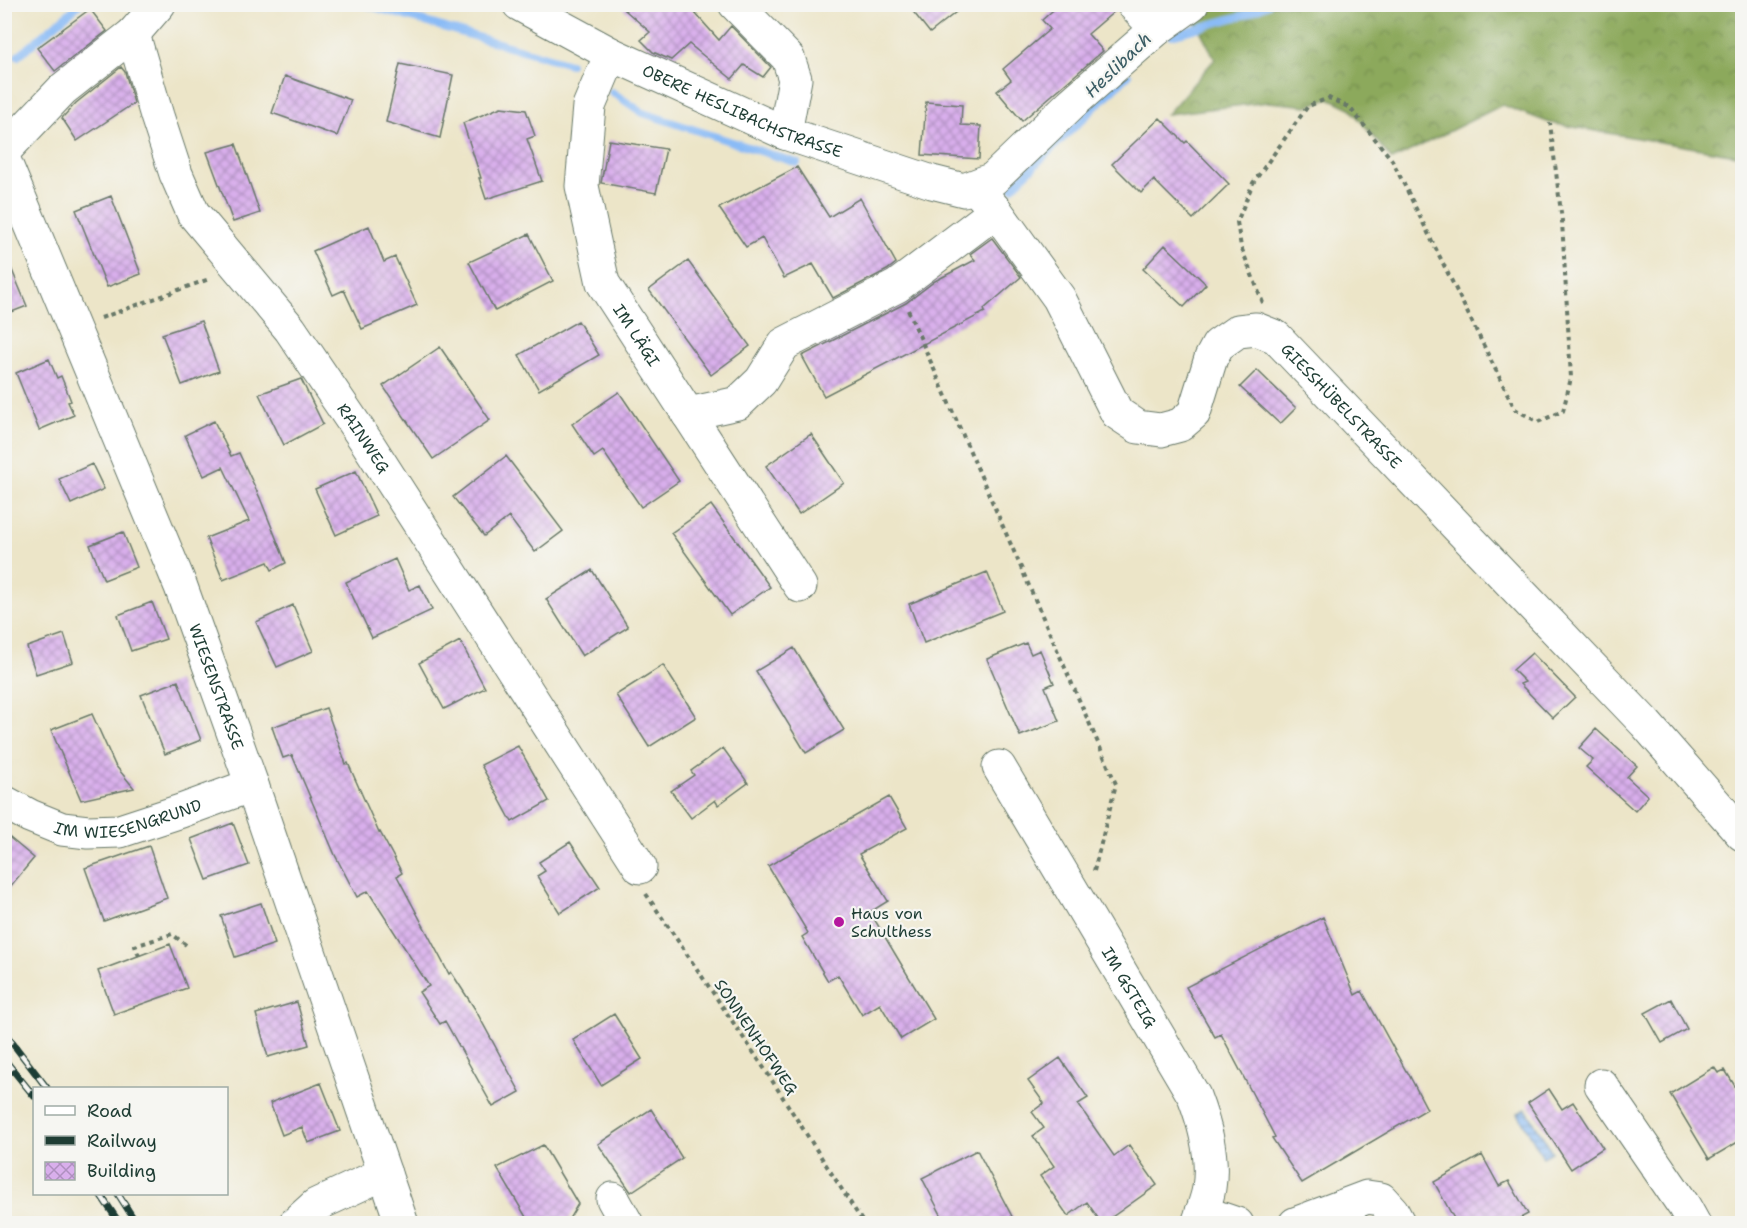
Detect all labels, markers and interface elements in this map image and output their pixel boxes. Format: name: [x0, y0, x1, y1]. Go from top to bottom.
water label: Heslibach: [1079, 27, 1157, 103]
street label: OBERE HESLIBACHSTRASSE: [639, 59, 845, 162]
street label: IM LÄGI: [609, 300, 665, 370]
street label: GIESSHÜBELSTRASSE: [1277, 338, 1407, 473]
street label: RAINWEG: [333, 399, 395, 477]
street label: WIESENSTRASSE: [184, 621, 249, 753]
street label: IM WIESENGRUND: [51, 794, 204, 843]
place label: Haus von Schulthess: [851, 903, 932, 942]
marker: Haus von Schulthess: [832, 915, 846, 929]
street label: IM GSTEIG: [1097, 943, 1162, 1032]
street label: SONNENHOFWEG: [710, 975, 802, 1099]
legend: [33, 1087, 228, 1195]
text: Road: [87, 1099, 132, 1123]
text: Railway: [87, 1129, 157, 1153]
text: Building: [87, 1159, 156, 1183]

